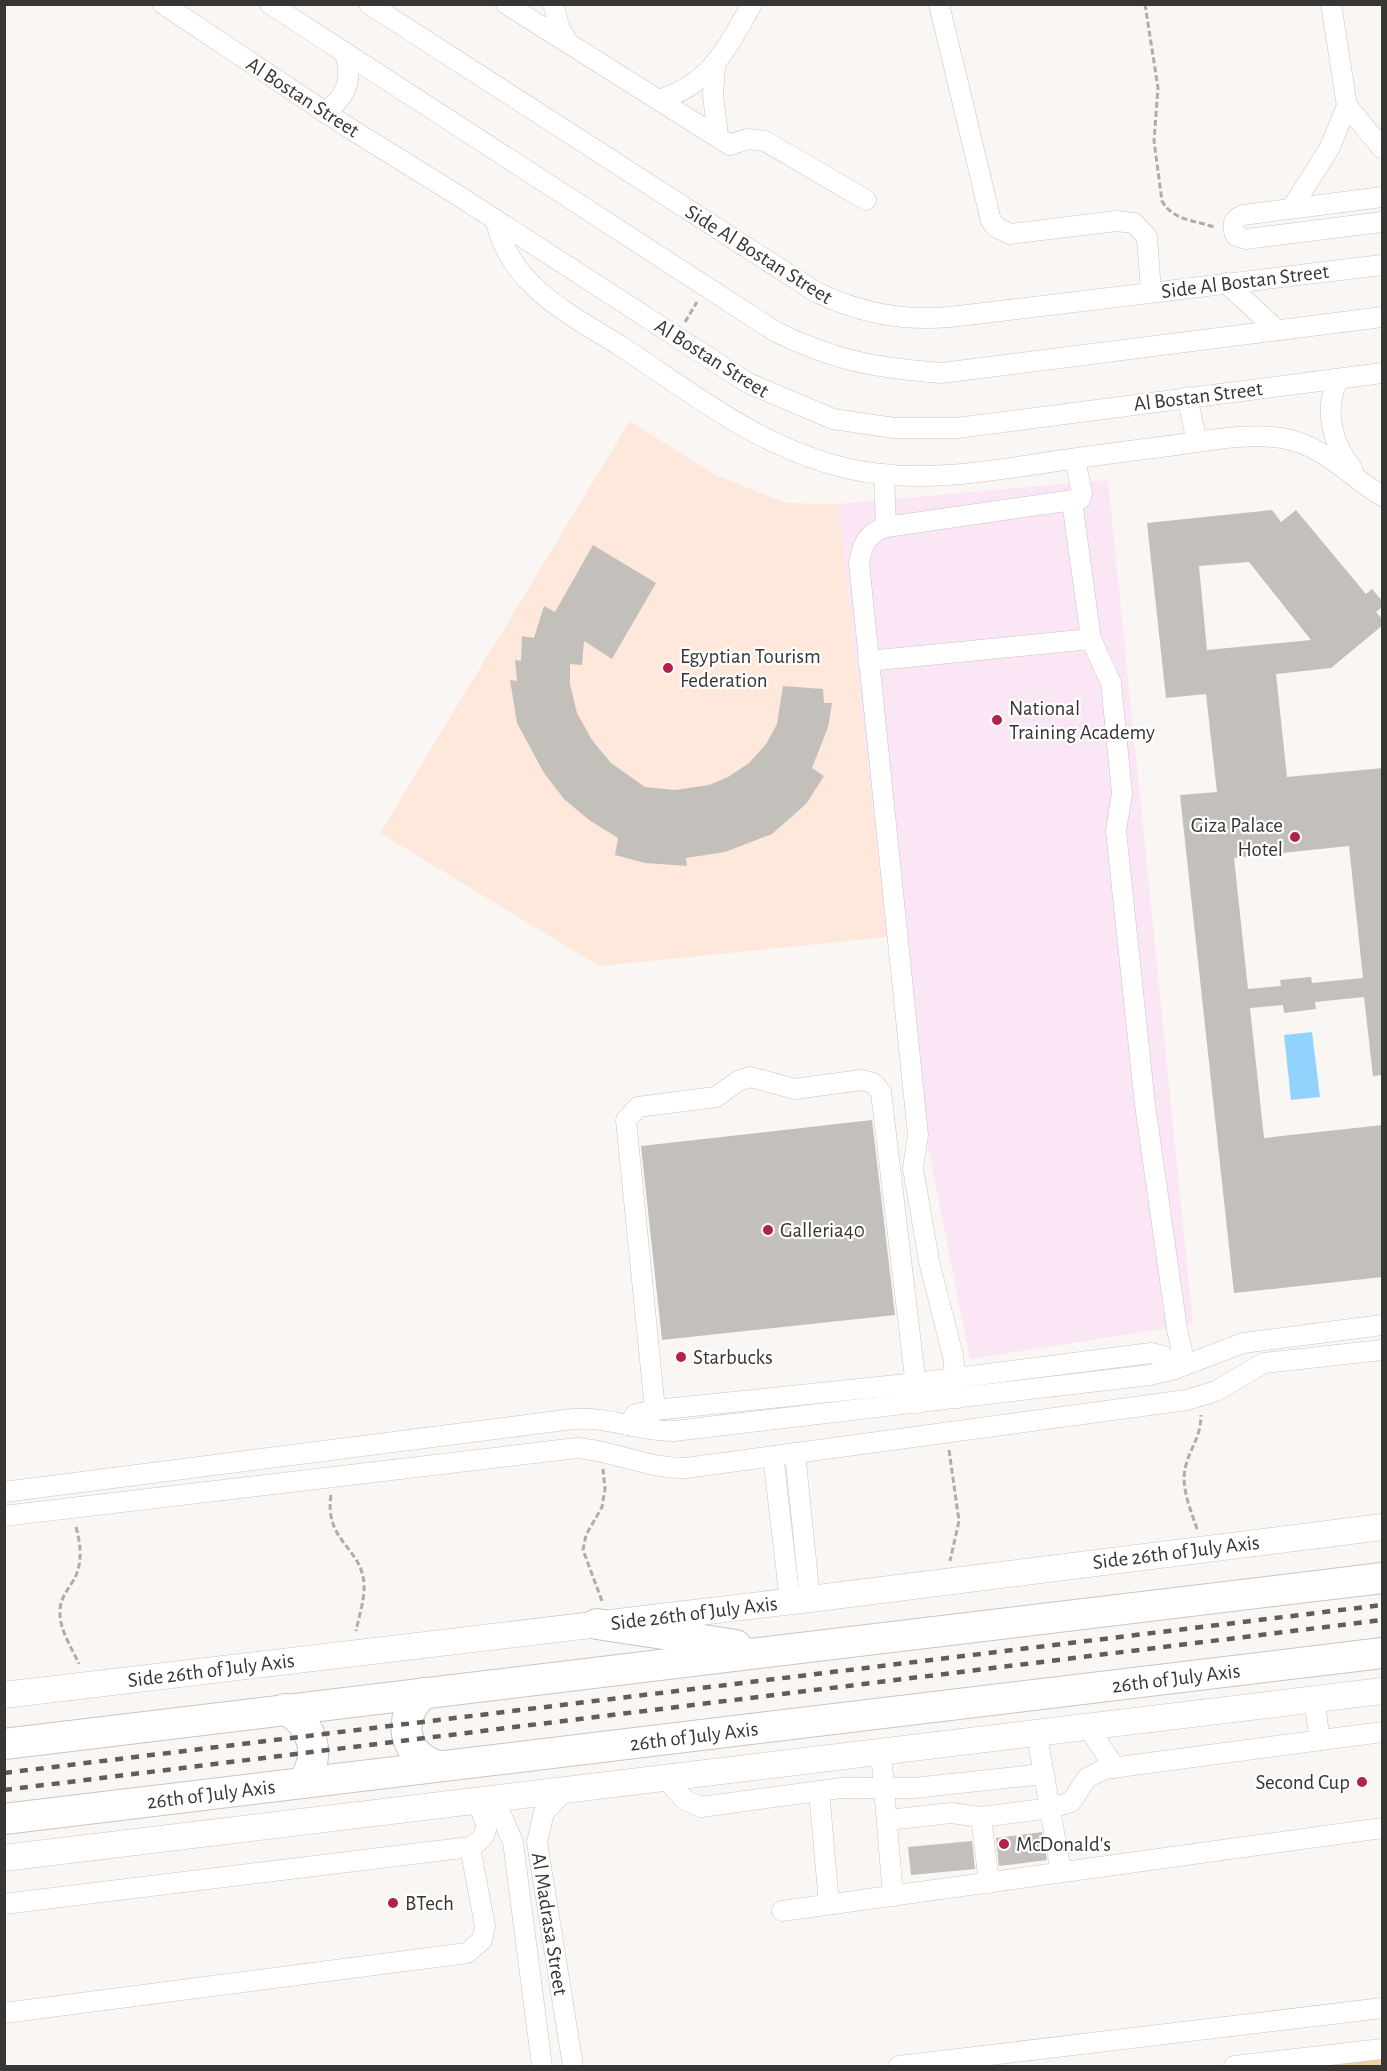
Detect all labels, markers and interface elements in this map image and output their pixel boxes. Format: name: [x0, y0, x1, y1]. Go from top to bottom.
street label: Al Bostan Street: [243, 53, 363, 142]
street label: Side Al Bostan Street: [682, 201, 836, 308]
street label: Side Al Bostan Street: [1160, 261, 1330, 302]
street label: Al Bostan Street: [651, 315, 773, 402]
street label: Al Bostan Street: [1132, 378, 1264, 415]
place label: Egyptian Tourism Federation: [680, 646, 821, 691]
marker: Egyptian Tourism Federation: [661, 661, 675, 675]
place label: National Training Academy: [1009, 698, 1155, 743]
marker: National Training Academy: [990, 713, 1004, 727]
place label: Giza Palace Hotel: [1191, 815, 1283, 860]
marker: Giza Palace Hotel: [1288, 830, 1302, 844]
place label: Galleria40: [780, 1220, 865, 1241]
marker: Galleria40: [761, 1223, 775, 1237]
place label: Starbucks: [693, 1347, 773, 1368]
marker: Starbucks: [674, 1350, 688, 1364]
street label: Side 26th of July Axis: [1091, 1532, 1261, 1573]
street label: Side 26th of July Axis: [609, 1593, 779, 1634]
street label: Side 26th of July Axis: [126, 1650, 296, 1691]
street label: 26th of July Axis: [1111, 1660, 1241, 1697]
street label: 26th of July Axis: [629, 1718, 759, 1755]
place label: Second Cup: [1255, 1772, 1350, 1793]
marker: Second Cup: [1355, 1775, 1369, 1789]
street label: 26th of July Axis: [146, 1776, 276, 1813]
place label: McDonald's: [1016, 1834, 1111, 1855]
marker: McDonald's: [997, 1837, 1011, 1851]
street label: Al Madrasa Street: [528, 1851, 571, 1997]
place label: BTech: [405, 1893, 454, 1914]
marker: BTech: [386, 1896, 400, 1910]

